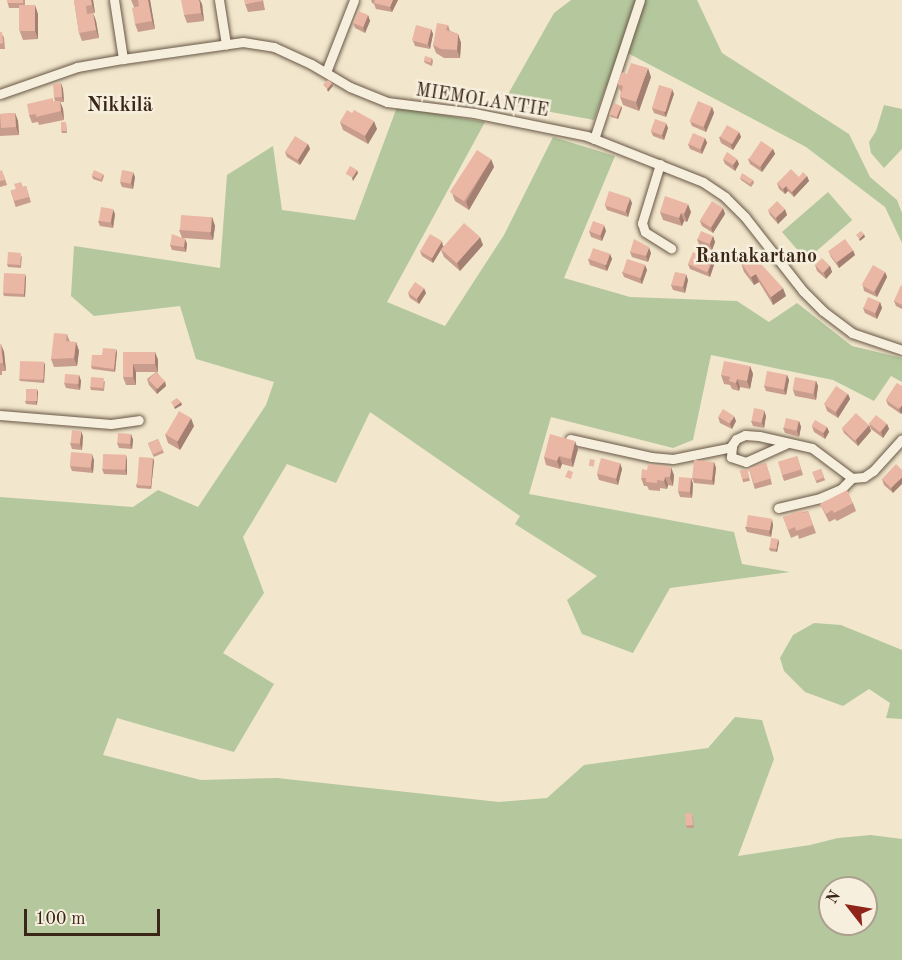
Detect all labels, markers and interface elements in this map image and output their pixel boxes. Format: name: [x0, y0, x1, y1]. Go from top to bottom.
street label: MIEMOLANTIE: [414, 80, 550, 122]
district label: Nikkilä: [87, 94, 153, 118]
district label: Rantakartano: [695, 245, 817, 269]
north arrow: [818, 876, 878, 936]
text: N: [824, 888, 844, 907]
scale bar: [27, 897, 164, 935]
text: 100 m: [35, 910, 86, 928]

